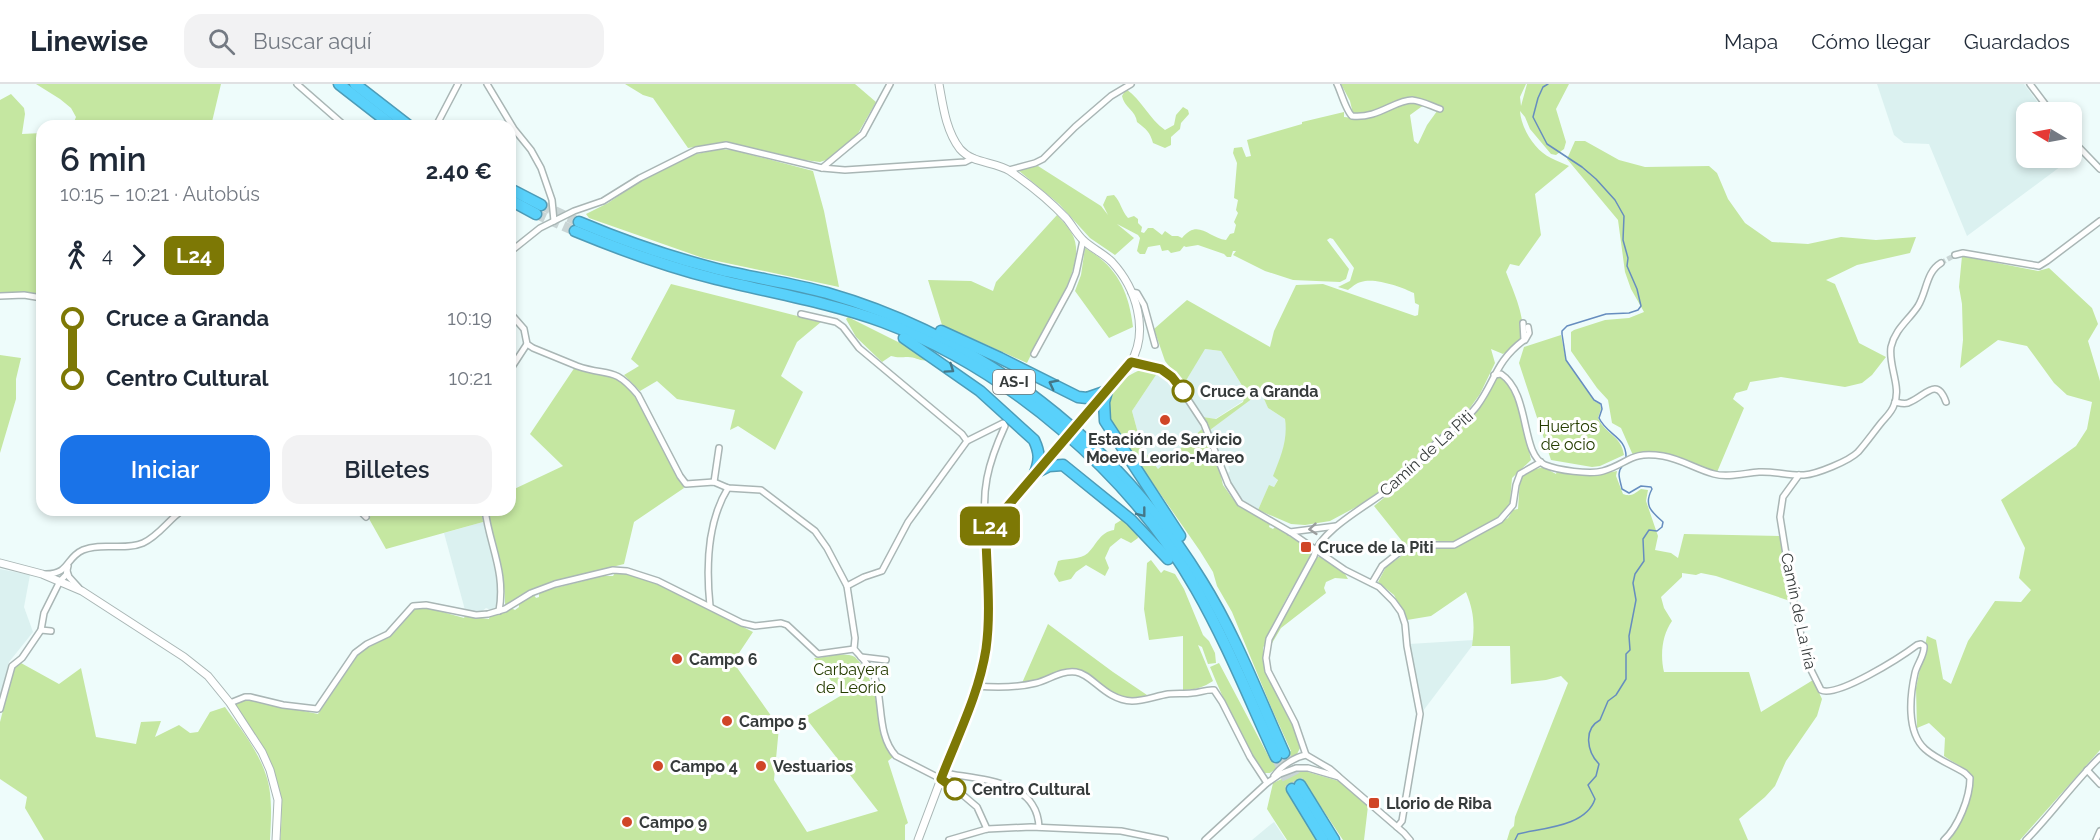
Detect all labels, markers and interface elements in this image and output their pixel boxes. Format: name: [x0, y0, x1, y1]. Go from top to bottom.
search box: [184, 14, 604, 68]
text: Linewise: [30, 25, 148, 58]
icon: search: [205, 25, 238, 58]
text: Buscar aquí: [253, 28, 372, 54]
text: Mapa: [1724, 29, 1778, 54]
text: Cómo llegar: [1811, 29, 1931, 54]
text: Guardados: [1964, 29, 2070, 54]
north arrow: [2016, 102, 2082, 168]
map controls: [2016, 102, 2082, 168]
text: 6 min: [60, 140, 146, 179]
text: 2.40 €: [426, 158, 492, 184]
text: 10:15 – 10:21 · Autobús: [60, 182, 260, 206]
icon: walk: [60, 239, 93, 272]
icon: forward: [122, 239, 155, 272]
text: 4: [102, 243, 113, 267]
text: L24: [176, 243, 212, 268]
text: Cruce a Granda: [106, 305, 269, 331]
text: 10:19: [447, 306, 492, 330]
one-way arrow: [943, 362, 954, 373]
text: Centro Cultural: [106, 365, 269, 391]
text: 10:21: [448, 366, 492, 390]
road number: AS-I: [993, 370, 1035, 394]
one-way arrow: [1048, 380, 1059, 392]
marker: Cruce a Granda: [1172, 380, 1194, 402]
place label: Cruce a Granda: [1200, 382, 1319, 401]
street label: Camín de La Piti: [1376, 406, 1477, 500]
marker: Estación de Servicio Moeve Leorio-Mareo: [1158, 413, 1172, 427]
park label: Huertos de ocio: [1539, 417, 1598, 454]
place label: Estación de Servicio Moeve Leorio-Mareo: [1086, 430, 1244, 467]
button: Iniciar: [60, 435, 270, 504]
button: Billetes: [282, 435, 492, 504]
line badge: L24: [956, 506, 1024, 546]
one-way arrow: [1134, 506, 1145, 517]
text: L24: [972, 514, 1008, 539]
one-way arrow: [1308, 522, 1317, 535]
place label: Cruce de la Piti: [1318, 538, 1434, 557]
marker: Cruce de la Piti: [1299, 540, 1313, 554]
street label: Camín de La Iría: [1777, 551, 1820, 671]
place label: Campo 6: [689, 650, 758, 669]
marker: Campo 6: [670, 652, 684, 666]
park label: Carbayera de Leorio: [813, 660, 889, 697]
place label: Campo 5: [739, 712, 807, 731]
marker: Campo 5: [720, 714, 734, 728]
place label: Campo 4: [670, 757, 738, 776]
place label: Vestuarios: [773, 757, 853, 776]
marker: Campo 4: [651, 759, 665, 773]
marker: Vestuarios: [754, 759, 768, 773]
marker: Centro Cultural: [944, 778, 966, 800]
place label: Centro Cultural: [972, 780, 1091, 799]
place label: Llorio de Riba: [1386, 794, 1492, 813]
marker: Llorio de Riba: [1367, 796, 1381, 810]
place label: Campo 9: [639, 813, 707, 832]
marker: Campo 9: [620, 815, 634, 829]

